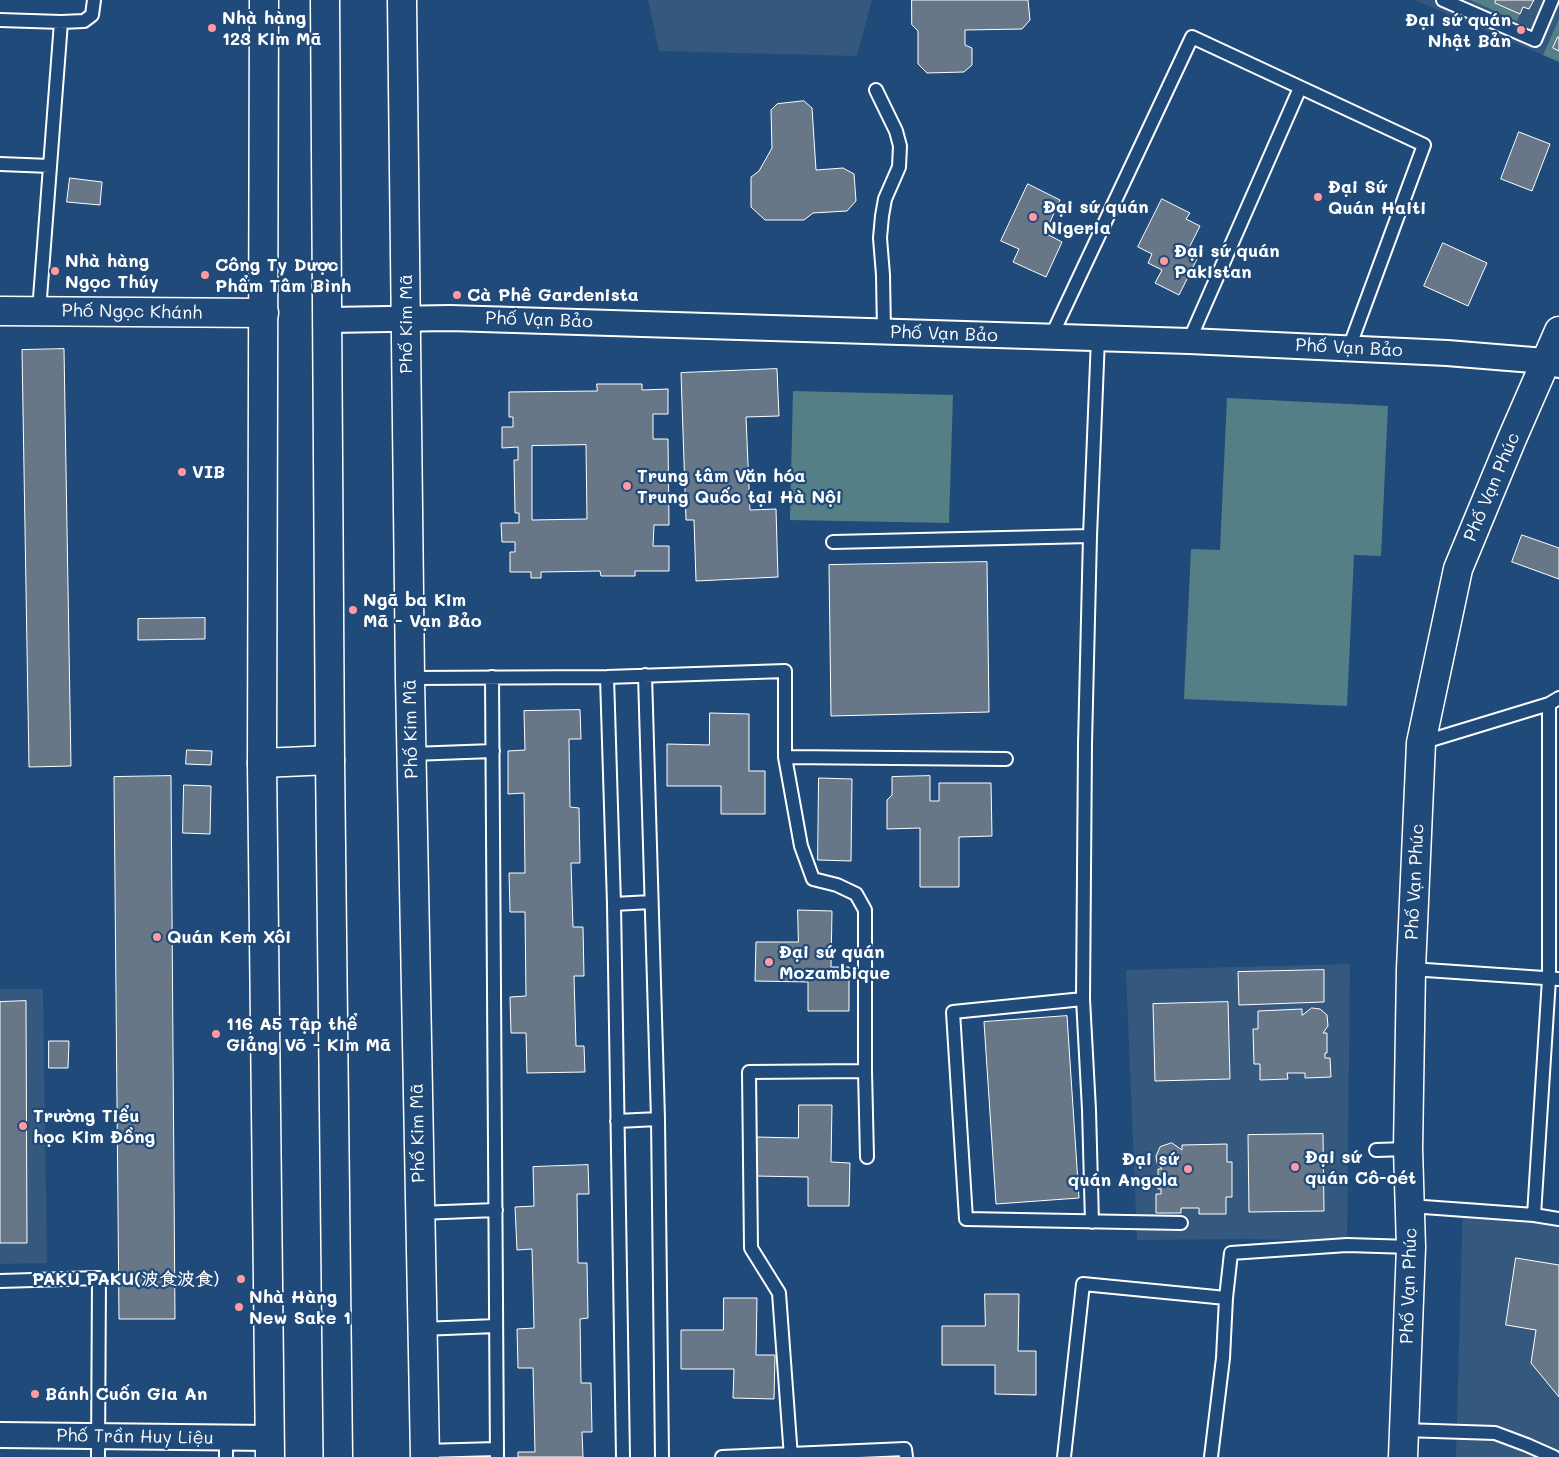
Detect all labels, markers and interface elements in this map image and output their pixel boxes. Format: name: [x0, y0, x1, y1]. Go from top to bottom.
place label: Nhà hàng 123 Kim Mã: [222, 7, 322, 50]
place label: Đại sứ quán Nhật Bản: [1405, 9, 1511, 52]
marker: Nhà hàng 123 Kim Mã: [206, 22, 218, 34]
marker: Đại sứ quán Nhật Bản: [1515, 24, 1527, 36]
place label: Đại Sứ Quán Haiti: [1328, 176, 1426, 218]
marker: Đại Sứ Quán Haiti: [1312, 191, 1324, 203]
place label: Đại sứ quán Nigeria: [1043, 196, 1149, 238]
marker: Đại sứ quán Nigeria: [1027, 211, 1039, 223]
place label: Đại sứ quán Pakistan: [1174, 240, 1280, 282]
place label: Nhà hàng Ngọc Thúy: [65, 250, 159, 292]
place label: Công Ty Dược Phẩm Tâm Bình: [215, 254, 351, 296]
marker: Đại sứ quán Pakistan: [1158, 255, 1170, 267]
marker: Nhà hàng Ngọc Thúy: [49, 265, 61, 277]
marker: Công Ty Dược Phẩm Tâm Bình: [199, 269, 211, 281]
street label: Phố Kim Mã: [395, 274, 417, 374]
place label: Cà Phê Gardenista: [467, 284, 639, 306]
marker: Cà Phê Gardenista: [451, 289, 463, 301]
street label: Phố Ngọc Khánh: [61, 300, 203, 324]
street label: Phố Vạn Bảo: [485, 307, 593, 333]
street label: Phố Vạn Bảo: [890, 321, 998, 347]
street label: Phố Vạn Bảo: [1295, 334, 1403, 362]
street label: Phố Vạn Phúc: [1459, 429, 1525, 545]
place label: VIB: [192, 461, 225, 483]
place label: Trung tâm Văn hóa Trung Quốc tại Hà Nội: [637, 465, 842, 508]
marker: VIB: [176, 466, 188, 478]
marker: Trung tâm Văn hóa Trung Quốc tại Hà Nội: [621, 480, 633, 492]
place label: Ngã ba Kim Mã - Vạn Bảo: [363, 589, 482, 632]
marker: Ngã ba Kim Mã - Vạn Bảo: [347, 604, 359, 616]
street label: Phố Kim Mã: [399, 679, 423, 779]
street label: Phố Vạn Phúc: [1401, 823, 1429, 941]
place label: Quán Kem Xôi: [167, 926, 291, 948]
marker: Quán Kem Xôi: [151, 931, 163, 943]
place label: Đại sứ quán Mozambique: [779, 941, 890, 984]
marker: Đại sứ quán Mozambique: [763, 956, 775, 968]
place label: 116 A5 Tập thể Giảng Võ - Kim Mã: [226, 1013, 391, 1056]
marker: 116 A5 Tập thể Giảng Võ - Kim Mã: [210, 1028, 222, 1040]
street label: Phố Kim Mã: [406, 1083, 430, 1183]
place label: Trường Tiểu học Kim Đồng: [33, 1105, 155, 1148]
marker: Trường Tiểu học Kim Đồng: [17, 1120, 29, 1132]
place label: Đại sứ quán Cô-oét: [1305, 1146, 1416, 1188]
place label: Đại sứ quán Angola: [1068, 1148, 1178, 1190]
marker: Đại sứ quán Cô-oét: [1289, 1161, 1301, 1173]
marker: Đại sứ quán Angola: [1182, 1163, 1194, 1175]
street label: Phố Vạn Phúc: [1396, 1228, 1422, 1344]
place label: PAKU PAKU(波食波食）: [32, 1268, 231, 1290]
marker: PAKU PAKU(波食波食）: [235, 1273, 247, 1285]
place label: Nhà Hàng New Sake 1: [249, 1286, 351, 1328]
marker: Nhà Hàng New Sake 1: [233, 1301, 245, 1313]
place label: Bánh Cuốn Gia An: [45, 1383, 207, 1405]
marker: Bánh Cuốn Gia An: [29, 1388, 41, 1400]
street label: Phố Trần Huy Liệu: [56, 1425, 214, 1449]

